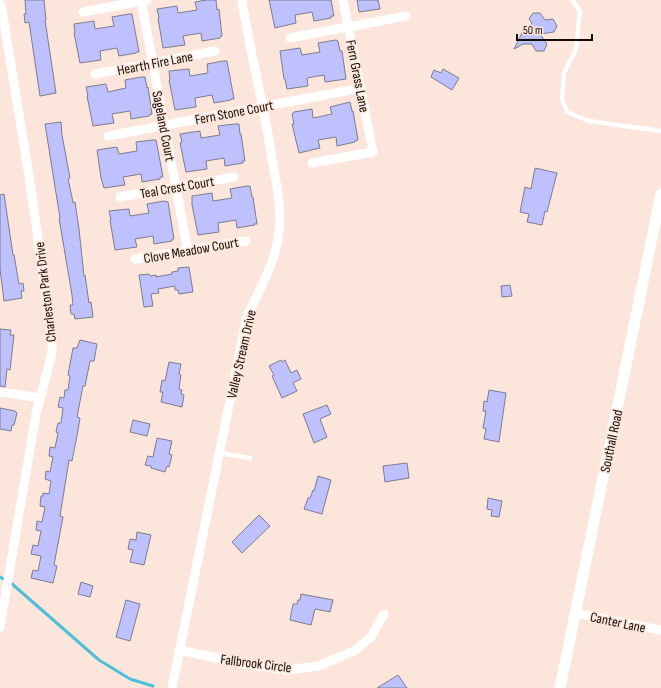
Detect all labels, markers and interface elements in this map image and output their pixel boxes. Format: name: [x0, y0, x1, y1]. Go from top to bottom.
scale bar: [517, 16, 592, 42]
text: 50 m: [523, 23, 543, 38]
street label: Fern Grass Lane: [342, 38, 373, 114]
street label: Hearth Fire Lane: [116, 48, 194, 79]
street label: Sageland Court: [148, 89, 179, 163]
street label: Fern Stone Court: [193, 97, 275, 128]
street label: Teal Crest Court: [139, 173, 216, 202]
street label: Clove Meadow Court: [142, 234, 240, 267]
street label: Charleston Park Drive: [31, 241, 60, 343]
street label: Valley Stream Drive: [223, 308, 260, 400]
street label: Southall Road: [597, 408, 626, 474]
street label: Canter Lane: [589, 608, 647, 637]
street label: Fallbrook Circle: [219, 651, 292, 676]

